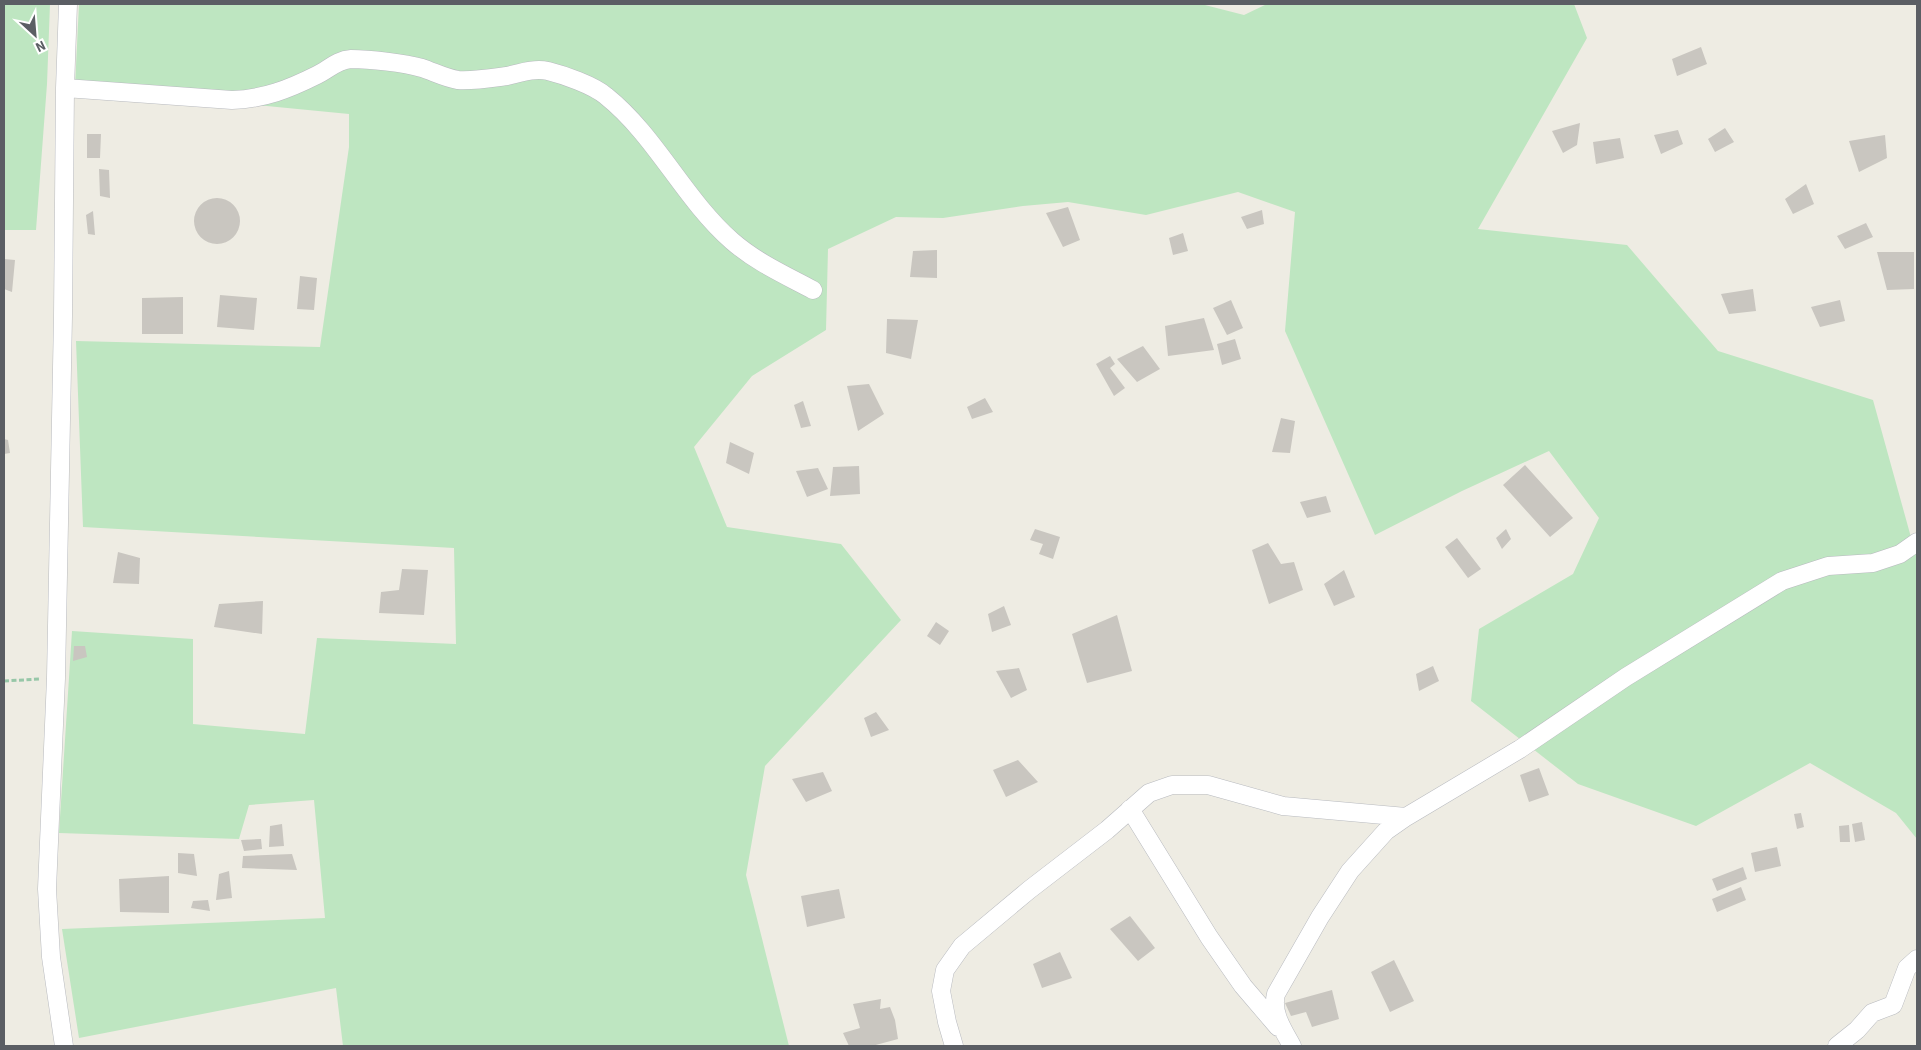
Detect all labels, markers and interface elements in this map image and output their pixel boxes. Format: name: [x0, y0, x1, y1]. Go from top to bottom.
north arrow: [10, 10, 60, 60]
text: N: [32, 35, 49, 57]

